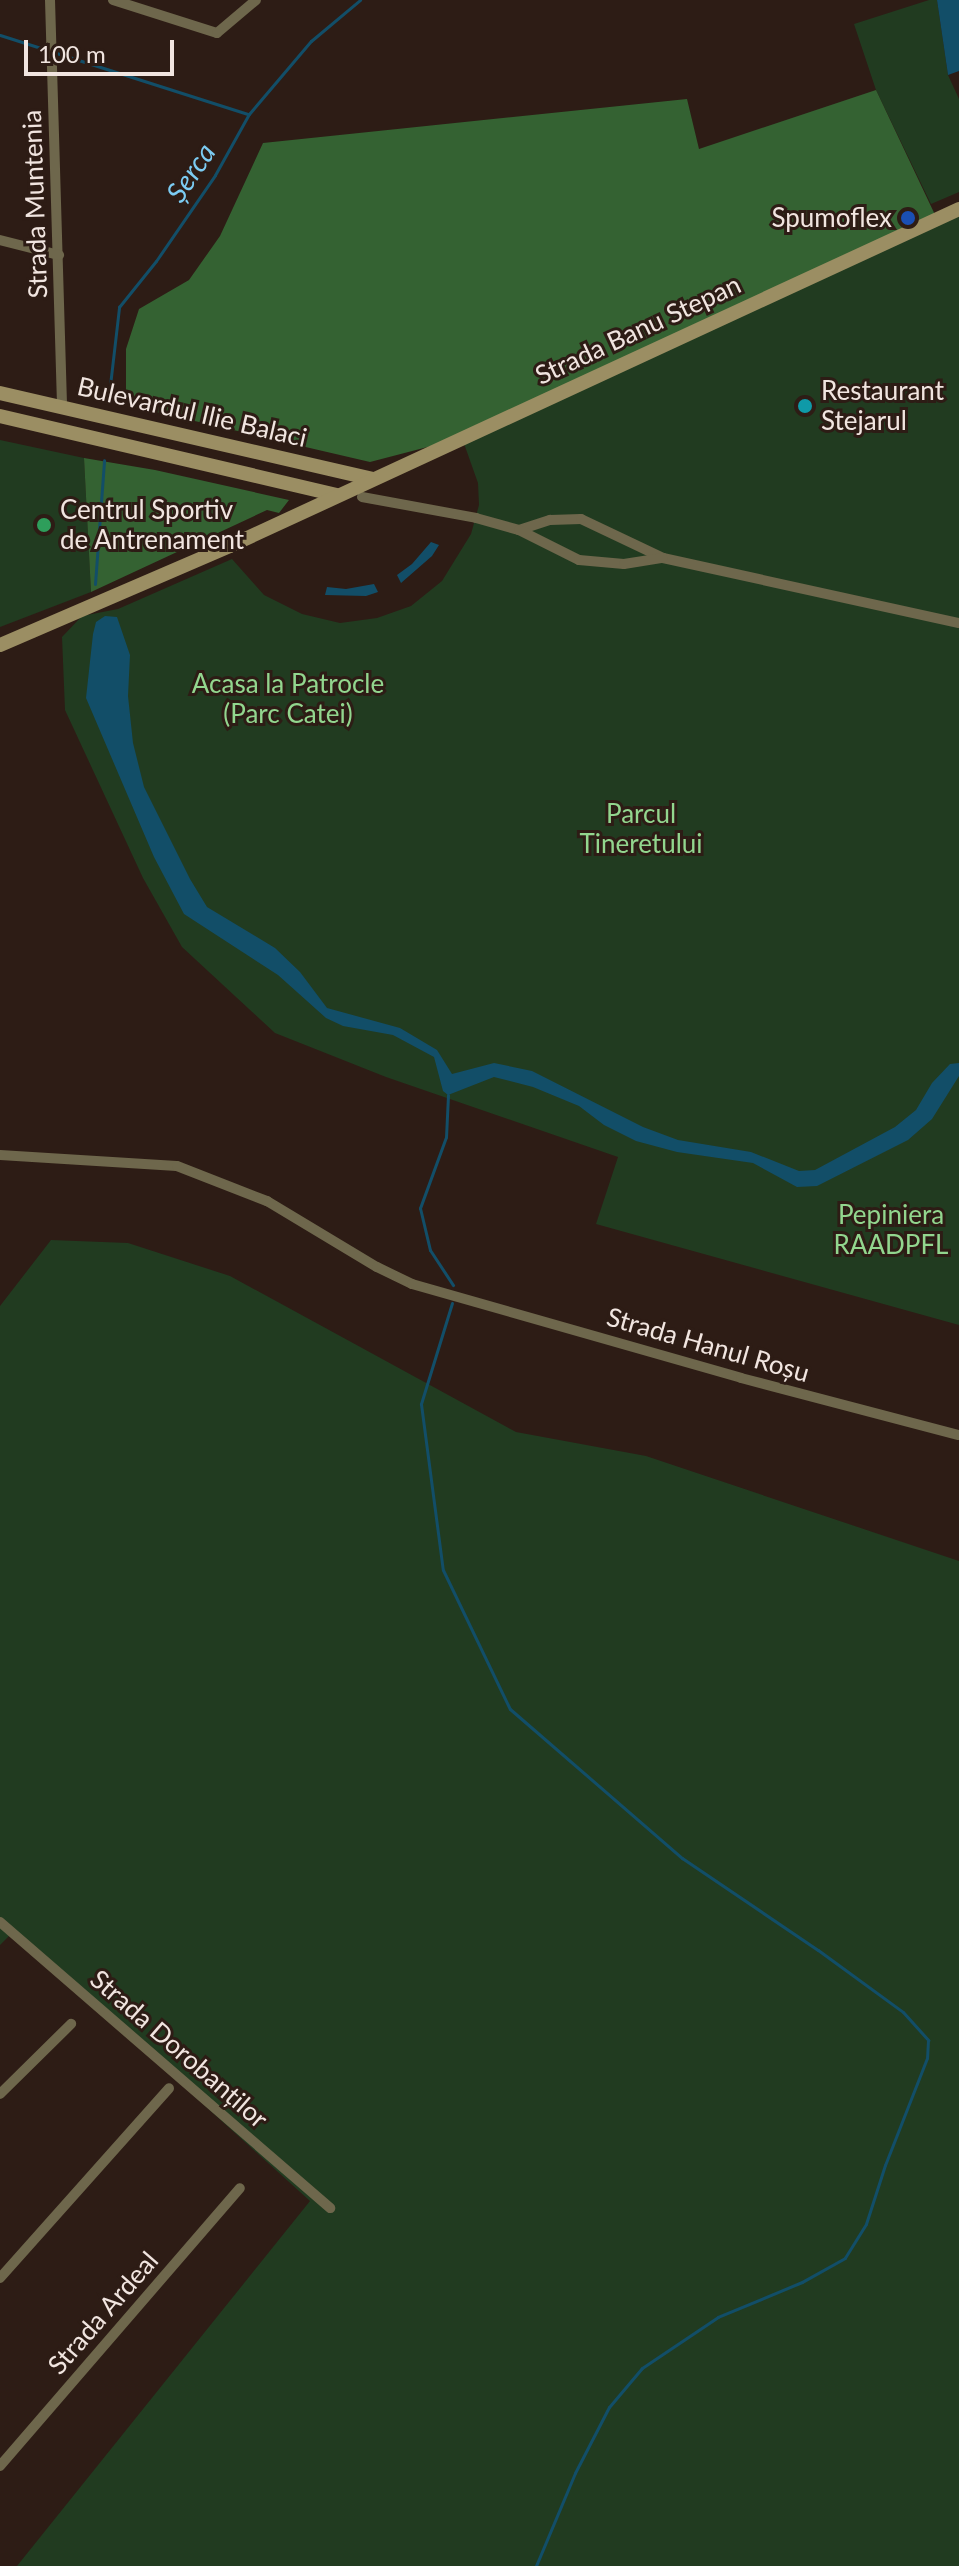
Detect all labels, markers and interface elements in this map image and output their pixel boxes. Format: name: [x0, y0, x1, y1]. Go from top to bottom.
scale bar: [28, 24, 178, 74]
text: 100 m: [38, 39, 106, 68]
street label: Strada Muntenia: [16, 109, 54, 299]
water label: Șerca: [158, 136, 222, 208]
place label: Spumoflex: [771, 202, 892, 234]
marker: Spumoflex: [899, 209, 917, 227]
street label: Strada Banu Stepan: [530, 269, 746, 391]
street label: Bulevardul Ilie Balaci: [74, 370, 310, 454]
place label: Restaurant Stejarul: [821, 375, 944, 436]
marker: Restaurant Stejarul: [796, 397, 814, 415]
place label: Centrul Sportiv de Antrenament: [60, 494, 245, 556]
marker: Centrul Sportiv de Antrenament: [35, 516, 53, 534]
park label: Acasa la Patrocle (Parc Catei): [192, 668, 384, 730]
park label: Parcul Tineretului: [579, 798, 703, 860]
park label: Pepiniera RAADPFL: [834, 1199, 948, 1260]
street label: Strada Hanul Roșu: [603, 1301, 813, 1389]
street label: Strada Dorobanților: [84, 1963, 274, 2135]
street label: Strada Ardeal: [41, 2245, 165, 2381]

